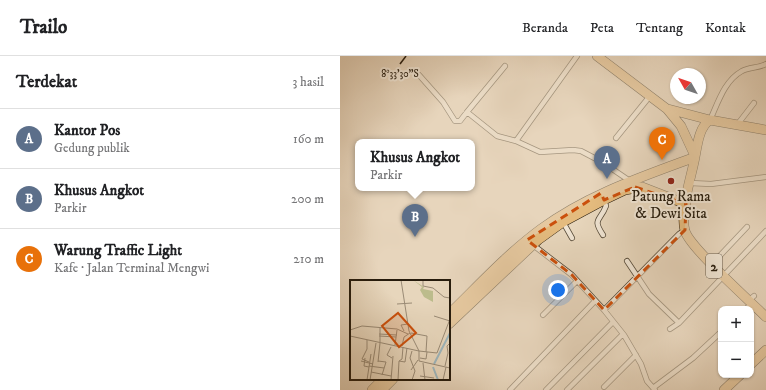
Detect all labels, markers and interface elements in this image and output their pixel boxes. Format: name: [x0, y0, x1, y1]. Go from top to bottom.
text: Trailo: [20, 16, 67, 39]
text: Beranda: [522, 19, 568, 37]
text: Peta: [590, 19, 614, 37]
text: Tentang: [636, 19, 683, 37]
text: Kontak: [705, 19, 746, 37]
text: 8°33'30"S: [381, 68, 419, 80]
north arrow: [670, 68, 706, 104]
text: Terdekat: [16, 71, 77, 93]
text: 3 hasil: [292, 74, 324, 90]
text: Kantor Pos: [54, 121, 120, 140]
pin: C: [649, 127, 675, 160]
text: A: [25, 131, 33, 147]
text: 160 m: [293, 131, 324, 147]
popup: [355, 139, 475, 191]
text: Gedung publik: [54, 140, 130, 156]
pin: A: [594, 146, 620, 179]
text: Khusus Angkot: [370, 148, 460, 167]
text: Parkir: [370, 167, 402, 183]
marker: Patung Rama & Dewi Sita: [666, 176, 676, 186]
text: Khusus Angkot: [54, 181, 144, 200]
place label: Patung Rama & Dewi Sita: [631, 187, 711, 223]
text: B: [25, 191, 33, 207]
text: 200 m: [291, 191, 324, 207]
text: Parkir: [54, 200, 86, 216]
pin: B: [402, 204, 428, 237]
text: Warung Traffic Light: [54, 241, 182, 260]
text: C: [25, 251, 33, 267]
text: 210 m: [293, 251, 324, 267]
road number: 2: [706, 254, 722, 278]
text: Kafe · Jalan Terminal Mengwi: [54, 260, 209, 276]
inset map: [350, 280, 450, 380]
your location: [548, 280, 568, 300]
map controls: [718, 306, 754, 378]
button: +: [718, 306, 754, 342]
button: −: [718, 342, 754, 378]

